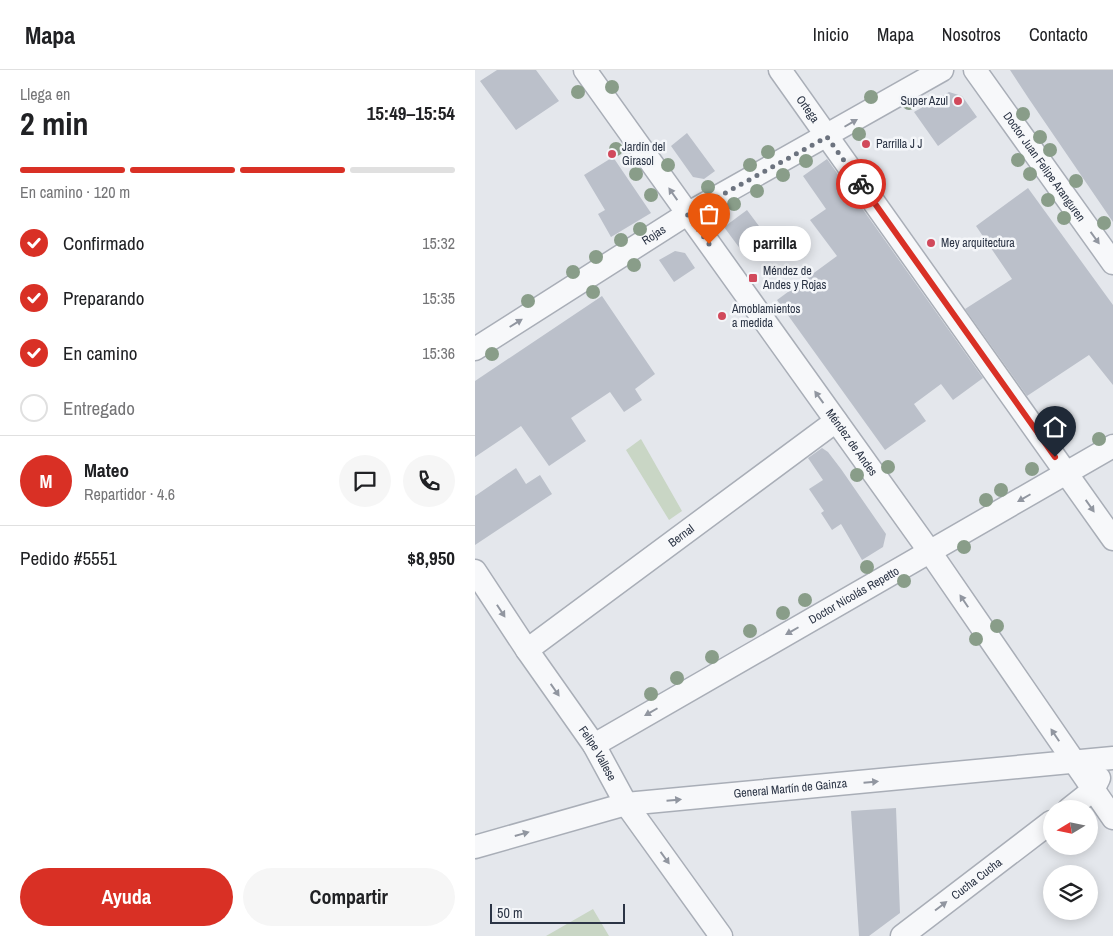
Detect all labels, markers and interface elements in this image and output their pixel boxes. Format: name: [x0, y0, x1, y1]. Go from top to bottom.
text: Mapa: [25, 19, 75, 51]
text: Inicio: [813, 22, 849, 47]
text: Mapa: [877, 22, 914, 47]
text: Nosotros: [942, 22, 1001, 47]
text: Contacto: [1029, 22, 1088, 47]
text: Llega en: [20, 83, 70, 105]
street label: Ortega: [793, 92, 823, 126]
place label: Super Azul: [900, 93, 948, 109]
marker: Super Azul: [952, 95, 964, 107]
text: 15:49–15:54: [367, 100, 455, 126]
text: 2 min: [20, 102, 89, 145]
street label: Doctor Juan Felipe Aranguren: [1000, 109, 1089, 225]
one-way arrow: [844, 118, 857, 127]
place label: Parrilla J J: [876, 136, 923, 152]
marker: Parrilla J J: [860, 138, 872, 150]
place label: Jardín del Girasol: [622, 139, 665, 169]
marker: Jardín del Girasol: [606, 148, 618, 160]
courier: [836, 159, 886, 209]
icon: bike: [847, 170, 875, 198]
text: En camino · 120 m: [20, 181, 130, 203]
one-way arrow: [668, 187, 678, 201]
pin: [688, 193, 730, 244]
icon: bag: [695, 200, 723, 228]
street label: Rojas: [639, 222, 669, 249]
callout: parrilla: [739, 226, 811, 262]
icon: check: [20, 229, 48, 257]
text: Confirmado: [63, 230, 144, 256]
one-way arrow: [1090, 231, 1100, 244]
text: 15:32: [422, 232, 455, 254]
text: parrilla: [753, 232, 797, 254]
place label: Mey arquitectura: [941, 235, 1015, 251]
marker: Mey arquitectura: [925, 237, 937, 249]
place label: Méndez de Andes y Rojas: [762, 263, 827, 293]
marker: Méndez de Andes y Rojas: [747, 272, 759, 284]
icon: check: [20, 284, 48, 312]
text: Preparando: [63, 285, 144, 311]
text: 15:35: [422, 287, 455, 309]
place label: Amoblamientos a medida: [731, 301, 800, 331]
marker: Amoblamientos a medida: [716, 310, 728, 322]
one-way arrow: [510, 318, 523, 327]
icon: check: [20, 339, 48, 367]
text: En camino: [63, 340, 137, 366]
text: 15:36: [422, 342, 455, 364]
one-way arrow: [814, 390, 824, 404]
text: Entregado: [63, 395, 135, 421]
street label: Méndez de Andes: [822, 406, 881, 479]
pin: [1034, 406, 1076, 457]
icon: home: [1041, 413, 1069, 441]
button: chat: [339, 455, 391, 507]
button: phone: [403, 455, 455, 507]
text: Mateo: [84, 457, 129, 483]
text: M: [40, 468, 52, 494]
text: Repartidor · 4.6: [84, 483, 175, 505]
one-way arrow: [1018, 493, 1031, 502]
one-way arrow: [1085, 499, 1095, 513]
street label: Bernal: [665, 521, 697, 551]
text: Pedido #5551: [20, 545, 117, 571]
text: $8,950: [407, 545, 455, 571]
street label: Doctor Nicolás Repetto: [806, 563, 902, 628]
one-way arrow: [959, 594, 969, 608]
one-way arrow: [496, 604, 506, 617]
one-way arrow: [786, 626, 799, 635]
one-way arrow: [550, 683, 560, 697]
one-way arrow: [645, 707, 658, 716]
street label: Felipe Vallese: [575, 723, 620, 784]
one-way arrow: [1050, 728, 1060, 742]
street label: General Martín de Gainza: [733, 775, 848, 802]
one-way arrow: [863, 777, 879, 785]
one-way arrow: [667, 795, 683, 803]
north arrow: [1043, 800, 1097, 855]
map controls: [1043, 800, 1098, 920]
one-way arrow: [514, 830, 529, 838]
one-way arrow: [659, 851, 670, 864]
street label: Cucha Cucha: [948, 854, 1006, 903]
button: layers: [1043, 865, 1098, 920]
button: Ayuda: [20, 868, 233, 926]
button: Compartir: [243, 868, 455, 926]
scale bar: [490, 901, 625, 924]
one-way arrow: [934, 901, 947, 912]
text: 50 m: [497, 904, 523, 922]

